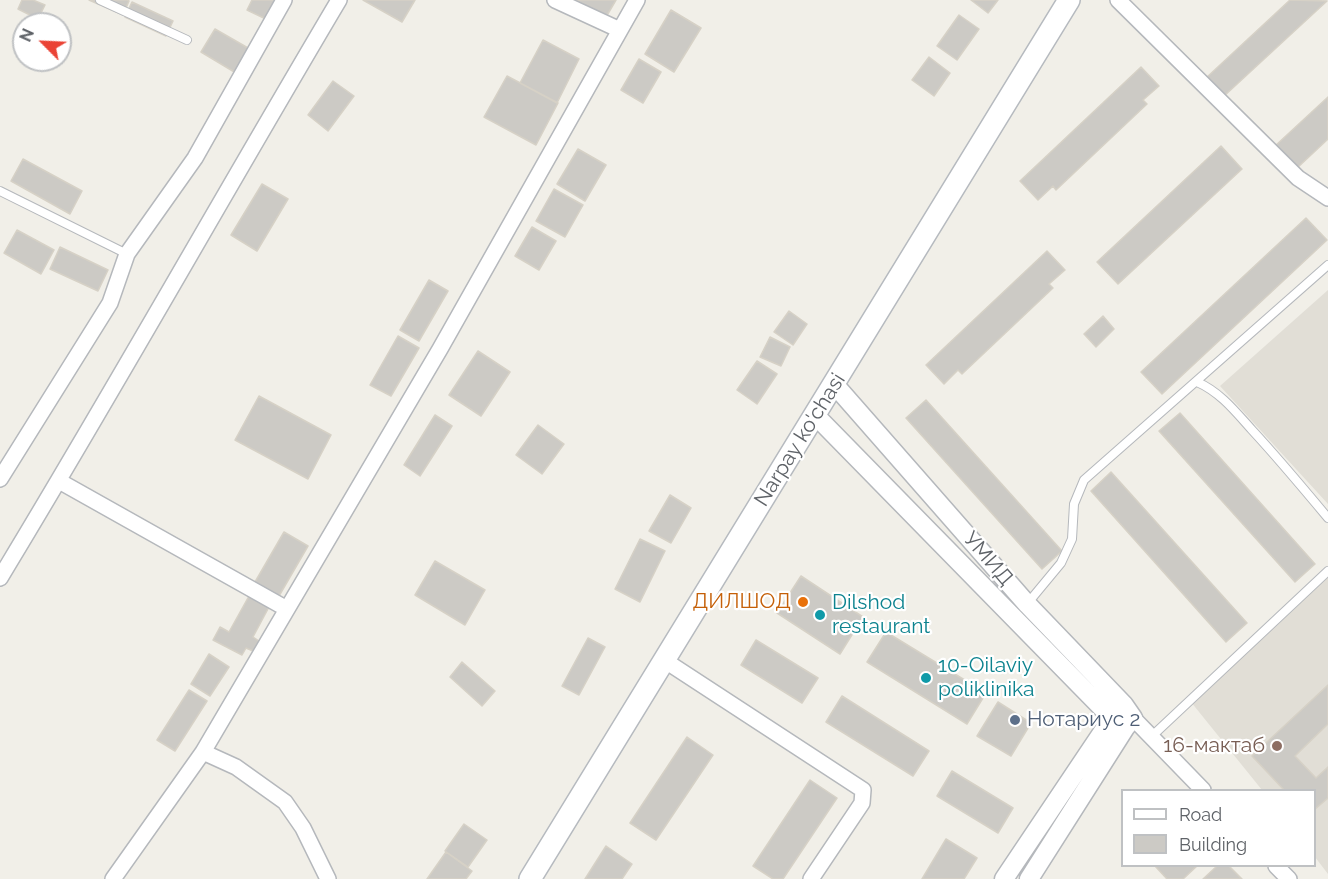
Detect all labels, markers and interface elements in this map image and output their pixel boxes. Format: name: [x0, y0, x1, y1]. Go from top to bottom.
north arrow: [12, 12, 72, 72]
text: N: [16, 26, 38, 45]
street label: Narpay ko'chasi: [749, 369, 851, 511]
street label: УМИД: [958, 527, 1018, 591]
place label: ДИЛШОД: [693, 589, 791, 615]
place label: Dilshod restaurant: [832, 590, 930, 640]
marker: ДИЛШОД: [796, 595, 810, 609]
marker: Dilshod restaurant: [813, 608, 827, 622]
place label: 10-Oilaviy poliklinika: [938, 653, 1035, 703]
marker: 10-Oilaviy poliklinika: [919, 671, 933, 685]
place label: Нотариус 2: [1027, 707, 1140, 733]
marker: Нотариус 2: [1008, 713, 1022, 727]
place label: 16-мактаб: [1163, 733, 1265, 759]
marker: 16-мактаб: [1270, 739, 1284, 753]
legend: [1121, 789, 1316, 867]
text: Road: [1179, 804, 1222, 825]
text: Building: [1179, 834, 1247, 855]

